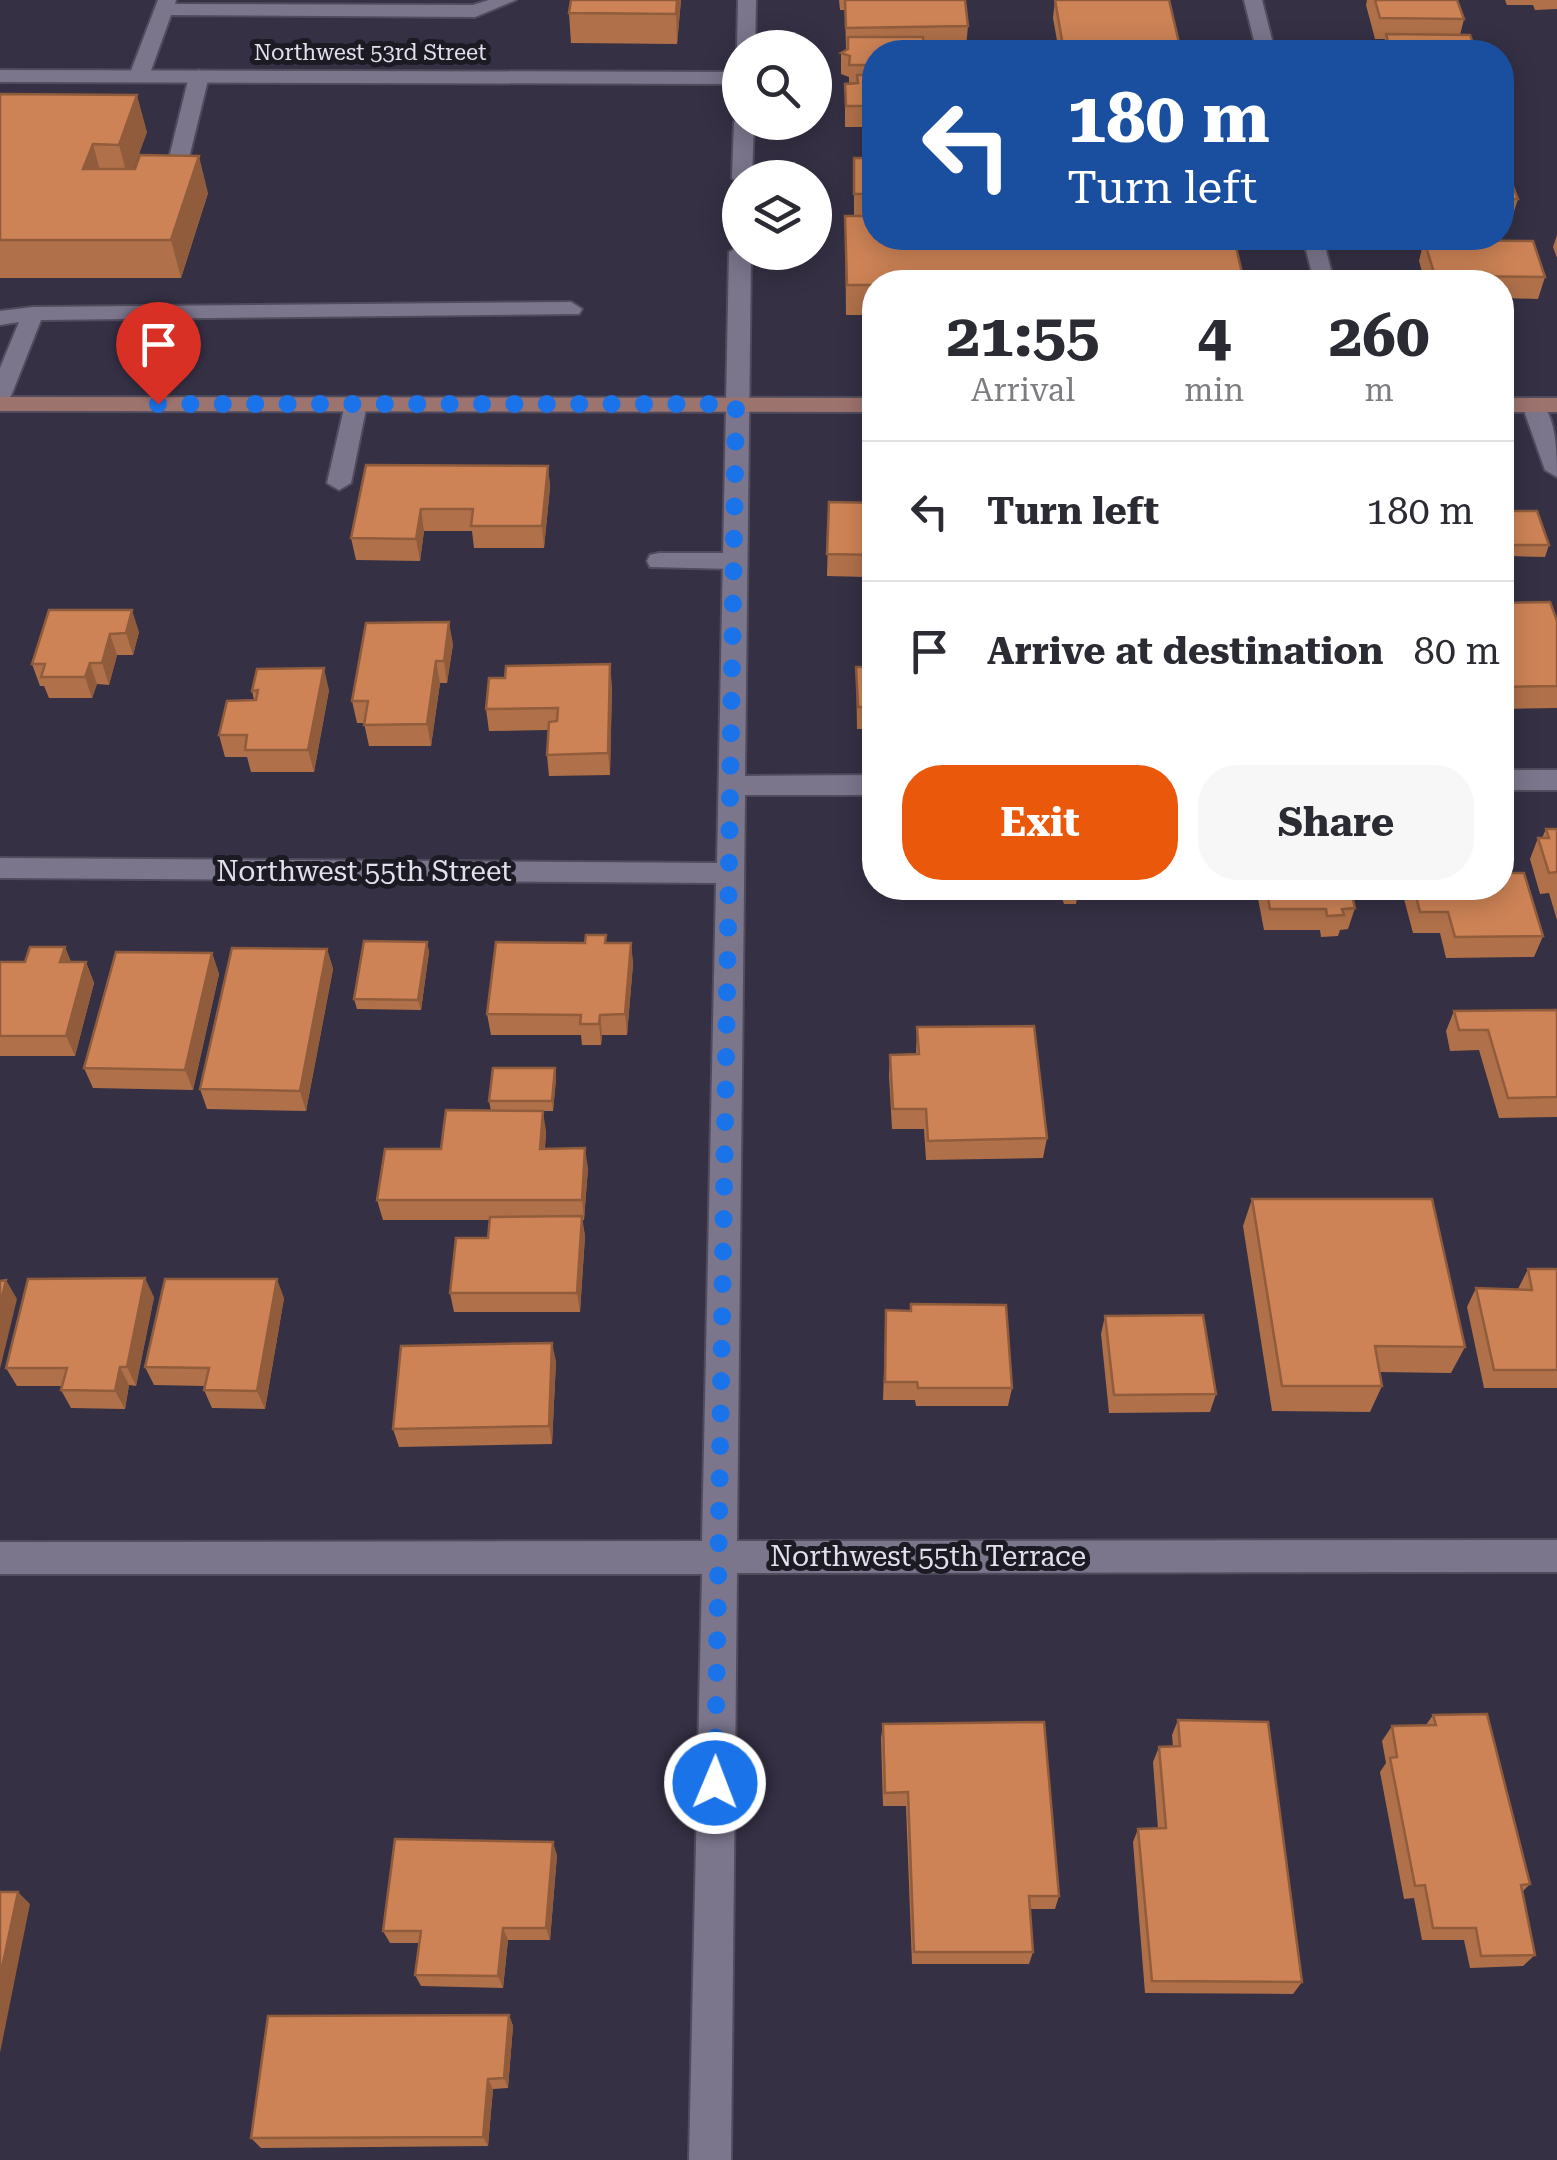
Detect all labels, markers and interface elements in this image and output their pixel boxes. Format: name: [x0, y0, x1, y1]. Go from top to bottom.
map controls: [722, 30, 832, 270]
button: search: [722, 30, 832, 140]
street label: Northwest 53rd Street: [254, 40, 486, 65]
text: 180 m: [1067, 77, 1270, 159]
icon: left: [902, 80, 1032, 210]
button: layers: [722, 160, 832, 270]
text: Turn left: [1067, 161, 1257, 214]
text: 21:55: [946, 300, 1100, 371]
text: 4: [1197, 300, 1231, 371]
text: 260: [1329, 300, 1430, 371]
pin: [116, 302, 201, 405]
icon: arrive: [131, 317, 186, 372]
text: Arrival: [971, 371, 1075, 409]
text: min: [1184, 371, 1244, 409]
text: m: [1365, 371, 1394, 409]
icon: left: [902, 484, 957, 539]
text: Turn left: [987, 489, 1159, 533]
text: 180 m: [1366, 489, 1474, 533]
icon: arrive: [902, 624, 957, 679]
text: Arrive at destination: [987, 629, 1383, 673]
text: 80 m: [1413, 629, 1500, 673]
button: Exit: [902, 765, 1178, 880]
button: Share: [1198, 765, 1474, 880]
street label: Northwest 55th Street: [216, 855, 512, 888]
street label: Northwest 55th Terrace: [770, 1540, 1086, 1573]
position arrow: [663, 1731, 767, 1835]

